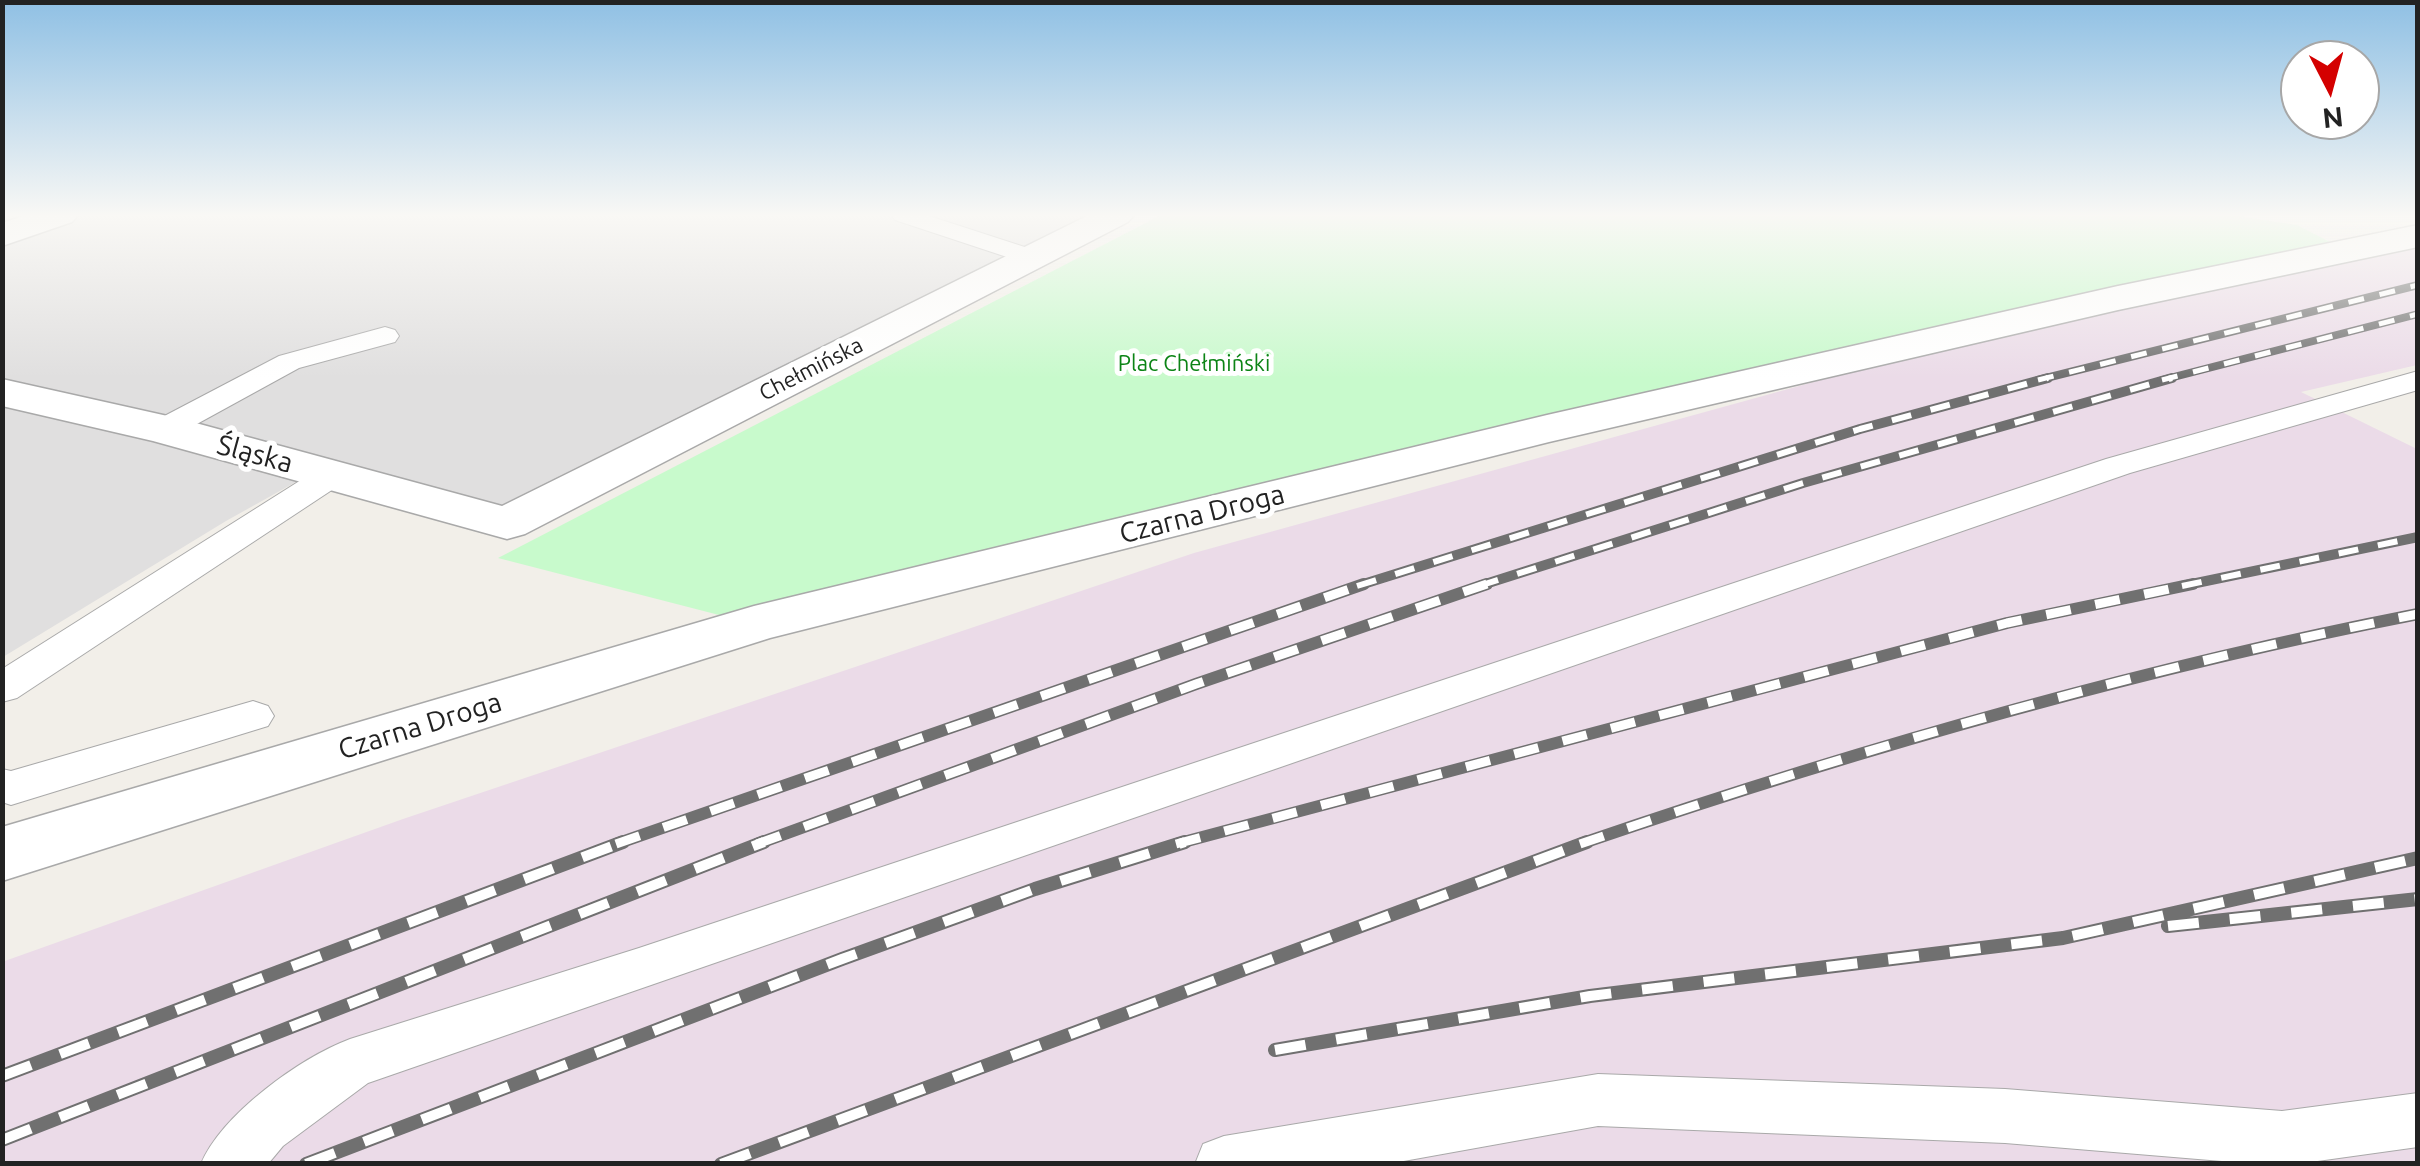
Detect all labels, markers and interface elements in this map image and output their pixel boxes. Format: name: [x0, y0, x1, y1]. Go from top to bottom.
north arrow: [2280, 40, 2380, 140]
text: N: [2321, 102, 2345, 135]
street label: Chełmińska: [755, 332, 867, 406]
park label: Plac Chełmiński: [1118, 351, 1270, 377]
street label: Śląska: [213, 428, 297, 480]
street label: Czarna Droga: [1116, 477, 1288, 551]
street label: Czarna Droga: [334, 685, 506, 767]

